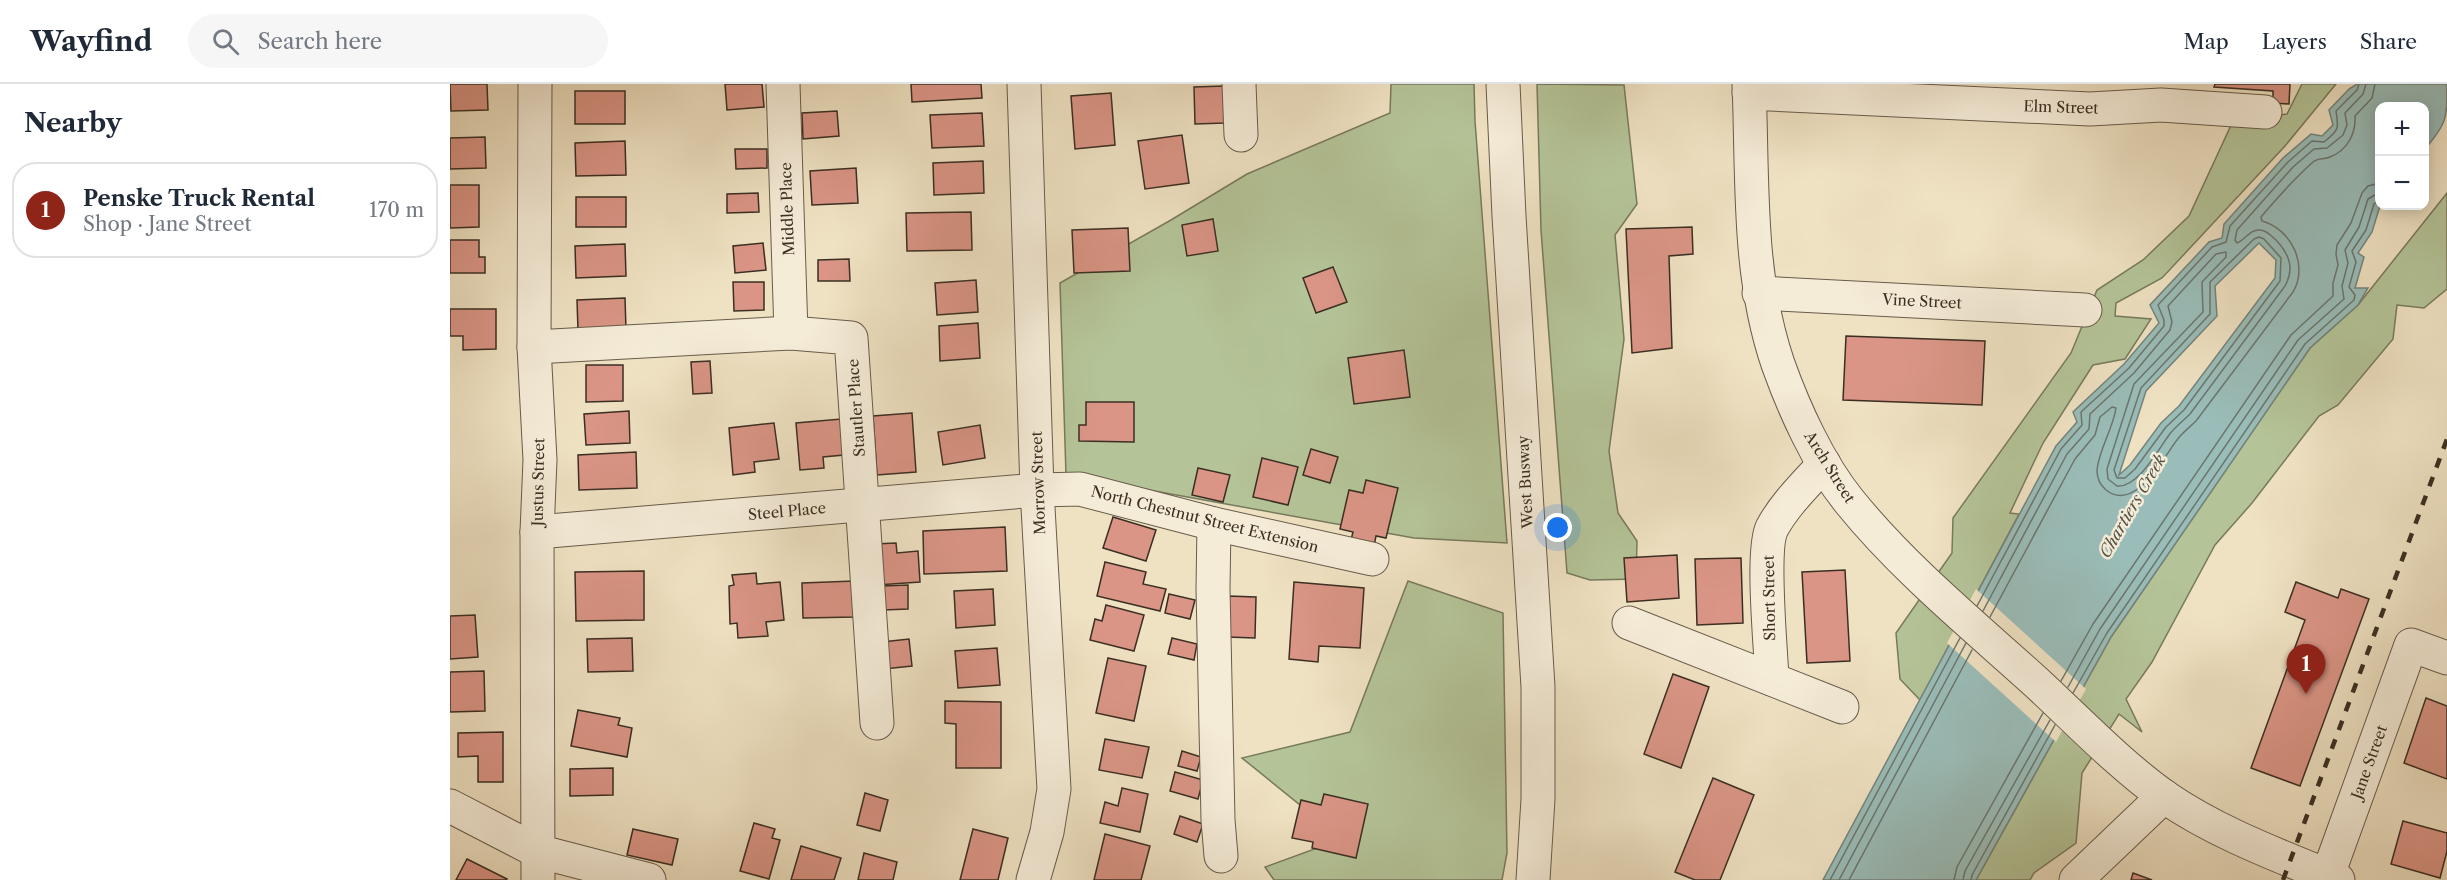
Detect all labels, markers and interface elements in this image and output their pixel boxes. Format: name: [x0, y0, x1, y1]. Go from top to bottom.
search box: [188, 14, 608, 68]
text: Wayfind: [30, 24, 152, 58]
icon: search: [209, 25, 242, 58]
text: Search here: [257, 28, 382, 55]
text: Map: [2184, 29, 2229, 54]
text: Layers: [2262, 29, 2327, 54]
text: Share: [2360, 29, 2417, 54]
street label: Elm Street: [2023, 96, 2100, 118]
map controls: [2375, 102, 2429, 210]
button: +: [2375, 102, 2429, 156]
text: Nearby: [24, 107, 122, 139]
button: −: [2375, 156, 2429, 210]
street label: Middle Place: [776, 162, 798, 256]
text: Penske Truck Rental: [83, 185, 315, 212]
text: 1: [41, 198, 50, 222]
text: 170 m: [369, 198, 424, 222]
text: Shop · Jane Street: [83, 212, 251, 236]
street label: Vine Street: [1881, 289, 1963, 313]
street label: Stautler Place: [843, 358, 869, 458]
street label: Arch Street: [1800, 427, 1860, 507]
street label: Morrow Street: [1027, 430, 1049, 535]
street label: West Busway: [1513, 434, 1537, 530]
street label: Justus Street: [528, 437, 548, 528]
water label: Chartiers Creek: [2094, 450, 2170, 561]
street label: North Chestnut Street Extension: [1089, 482, 1321, 557]
street label: Steel Place: [747, 498, 827, 524]
your location: [1543, 513, 1572, 542]
street label: Short Street: [1759, 554, 1779, 641]
pin: 1: [2286, 644, 2326, 694]
street label: Jane Street: [2346, 722, 2391, 803]

